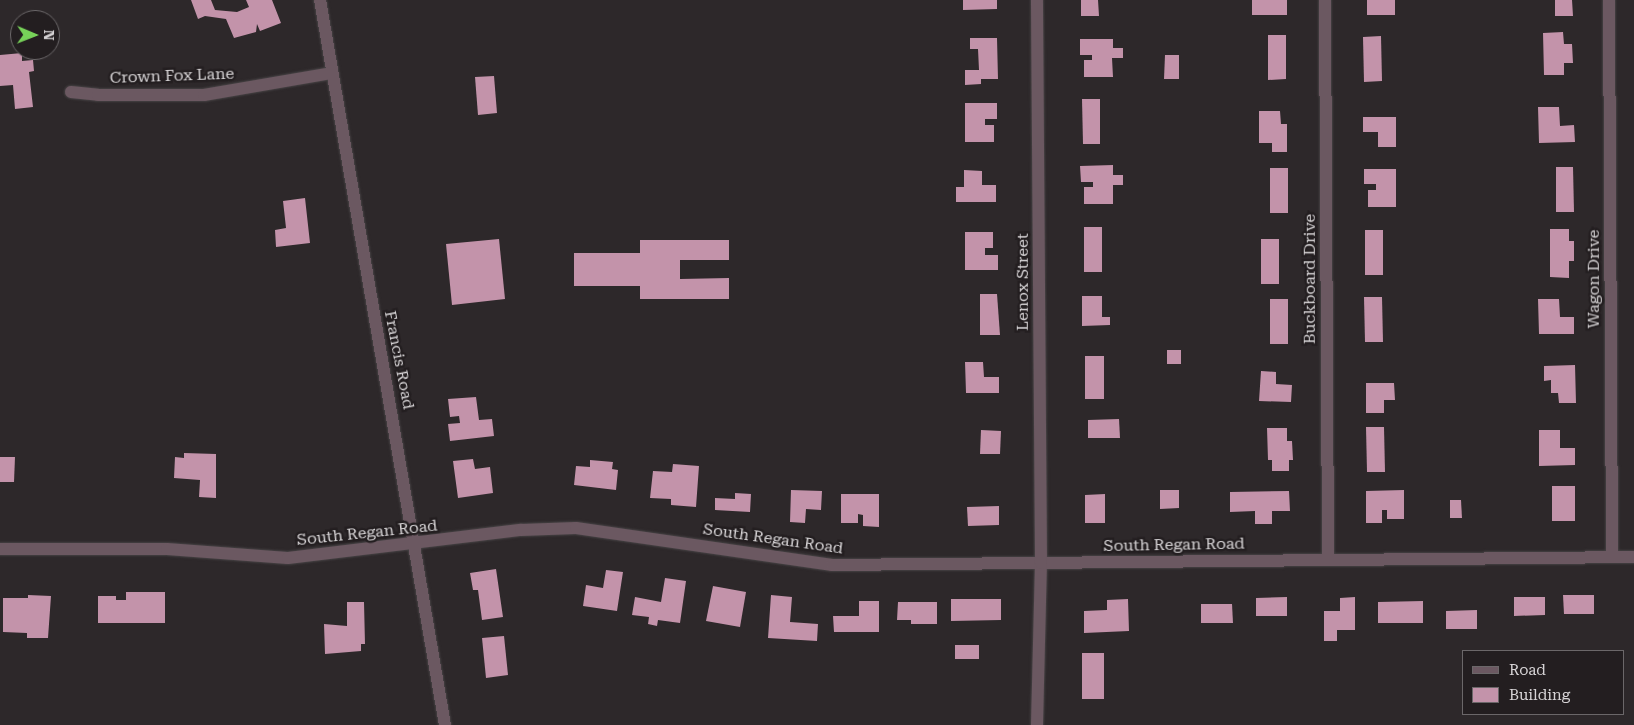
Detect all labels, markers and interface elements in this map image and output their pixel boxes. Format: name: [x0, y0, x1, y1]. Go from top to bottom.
north arrow: [10, 10, 60, 60]
text: N: [41, 30, 57, 41]
street label: Crown Fox Lane: [109, 64, 235, 88]
street label: Buckboard Drive: [1300, 214, 1320, 344]
street label: Wagon Drive: [1584, 230, 1604, 328]
street label: Lenox Street: [1013, 233, 1033, 331]
street label: Francis Road: [380, 309, 418, 411]
street label: South Regan Road: [296, 516, 438, 550]
street label: South Regan Road: [702, 520, 844, 558]
street label: South Regan Road: [1103, 534, 1245, 556]
legend: [1462, 650, 1624, 715]
text: Road: [1509, 661, 1546, 679]
text: Building: [1509, 686, 1570, 704]

